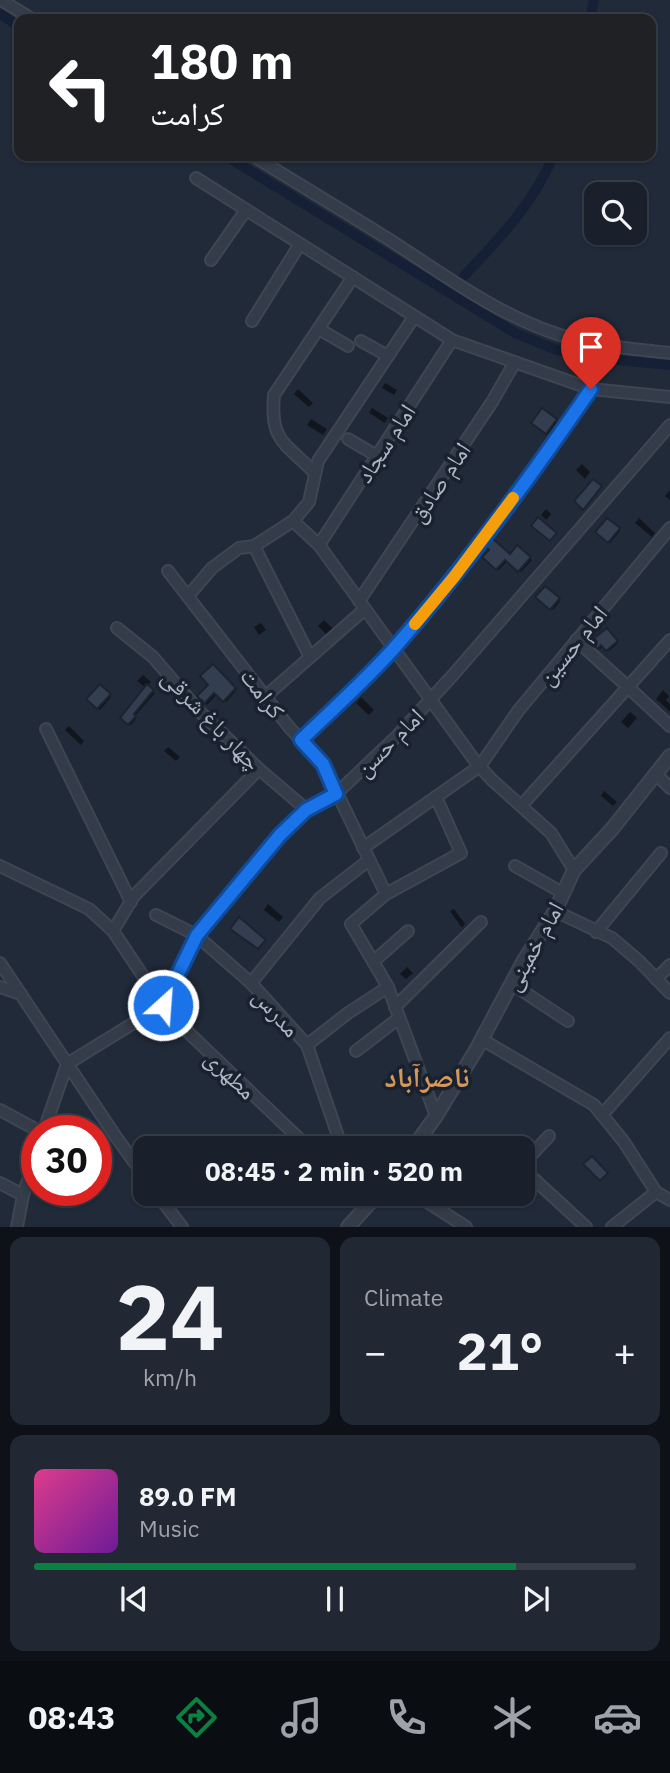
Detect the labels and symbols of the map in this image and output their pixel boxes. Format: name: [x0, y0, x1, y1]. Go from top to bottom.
pin: [561, 317, 621, 389]
street label: امام سجاد: [348, 397, 423, 489]
street label: امام صادق: [400, 436, 478, 529]
street label: امام حسین: [530, 598, 615, 692]
street label: چهار باغ شرقی: [155, 661, 269, 777]
street label: کرامت: [233, 661, 293, 725]
street label: امام حسن: [348, 701, 431, 784]
street label: امام خمینی: [495, 896, 571, 997]
position arrow: [126, 968, 200, 1042]
street label: مدرس: [246, 981, 308, 1043]
street label: مطهری: [198, 1042, 264, 1106]
district label: ناصرآباد: [385, 1058, 469, 1095]
speed limit sign: 30: [21, 1115, 112, 1206]

